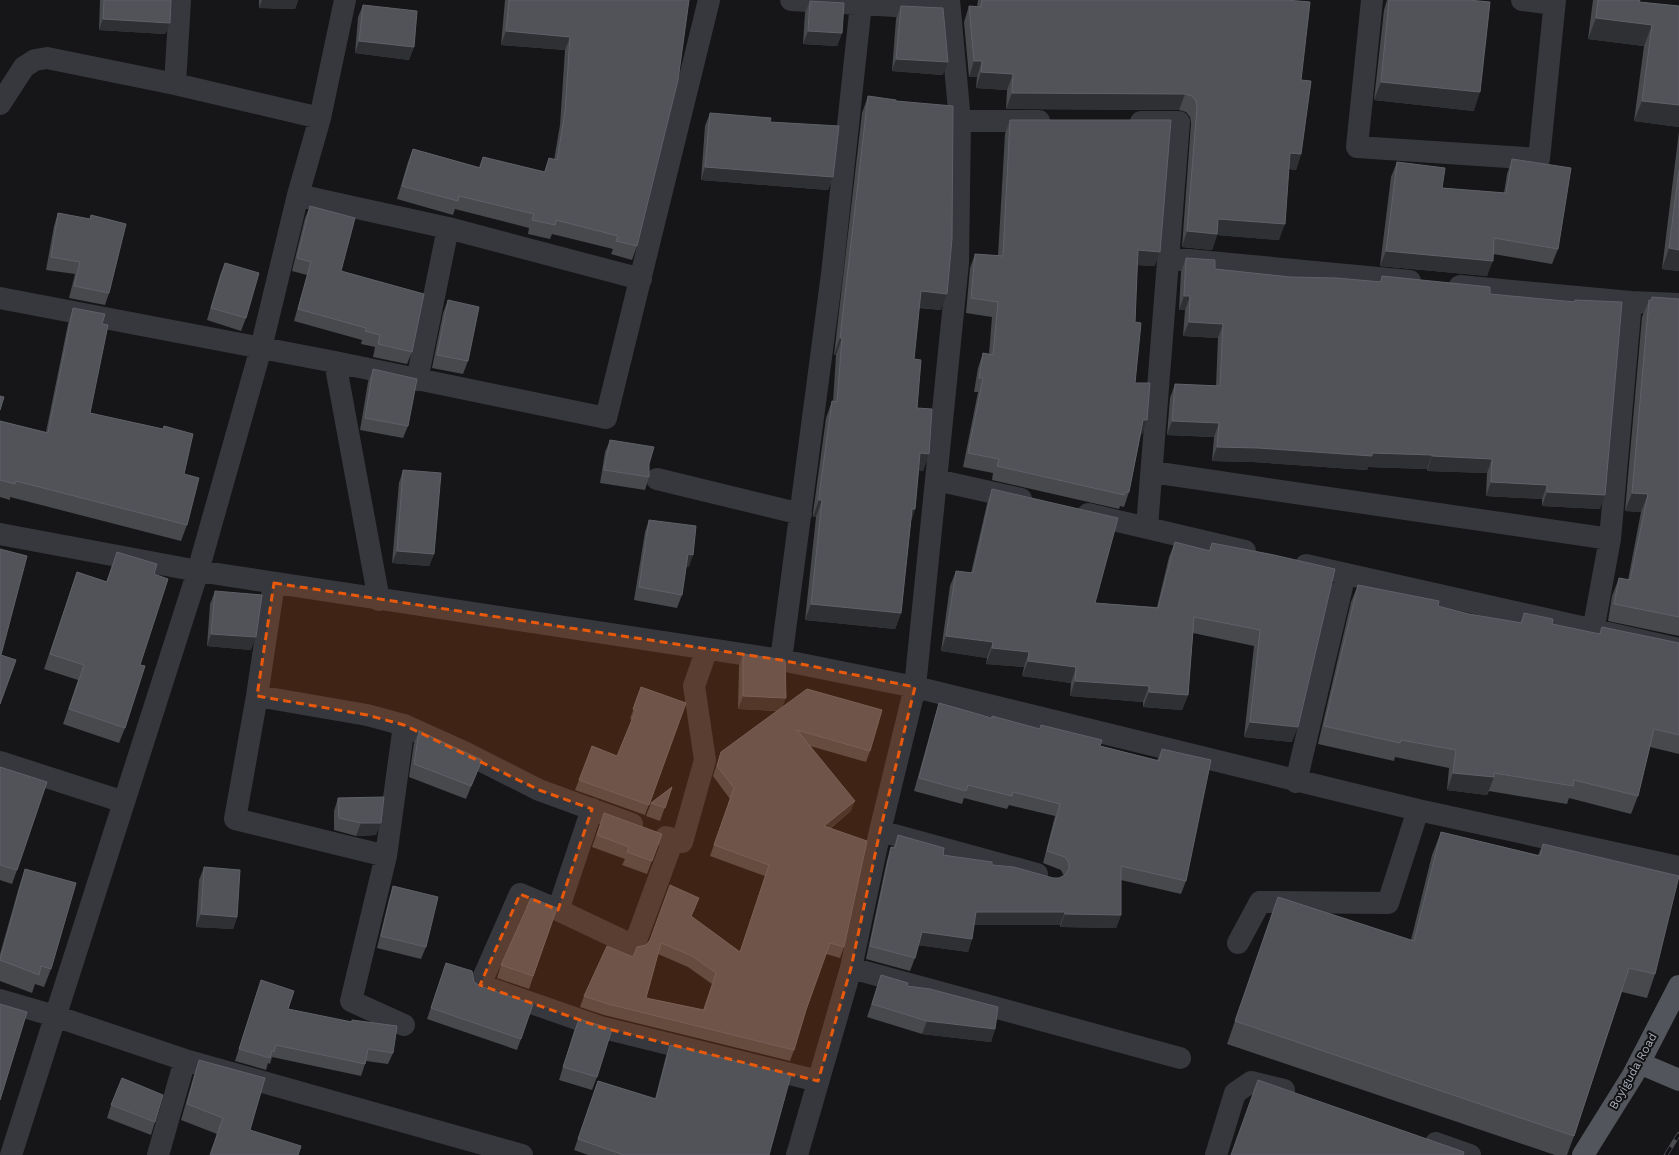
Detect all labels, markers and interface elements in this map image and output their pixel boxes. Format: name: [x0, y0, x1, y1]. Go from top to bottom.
street label: Boyiguda Road: [1606, 1030, 1660, 1112]

